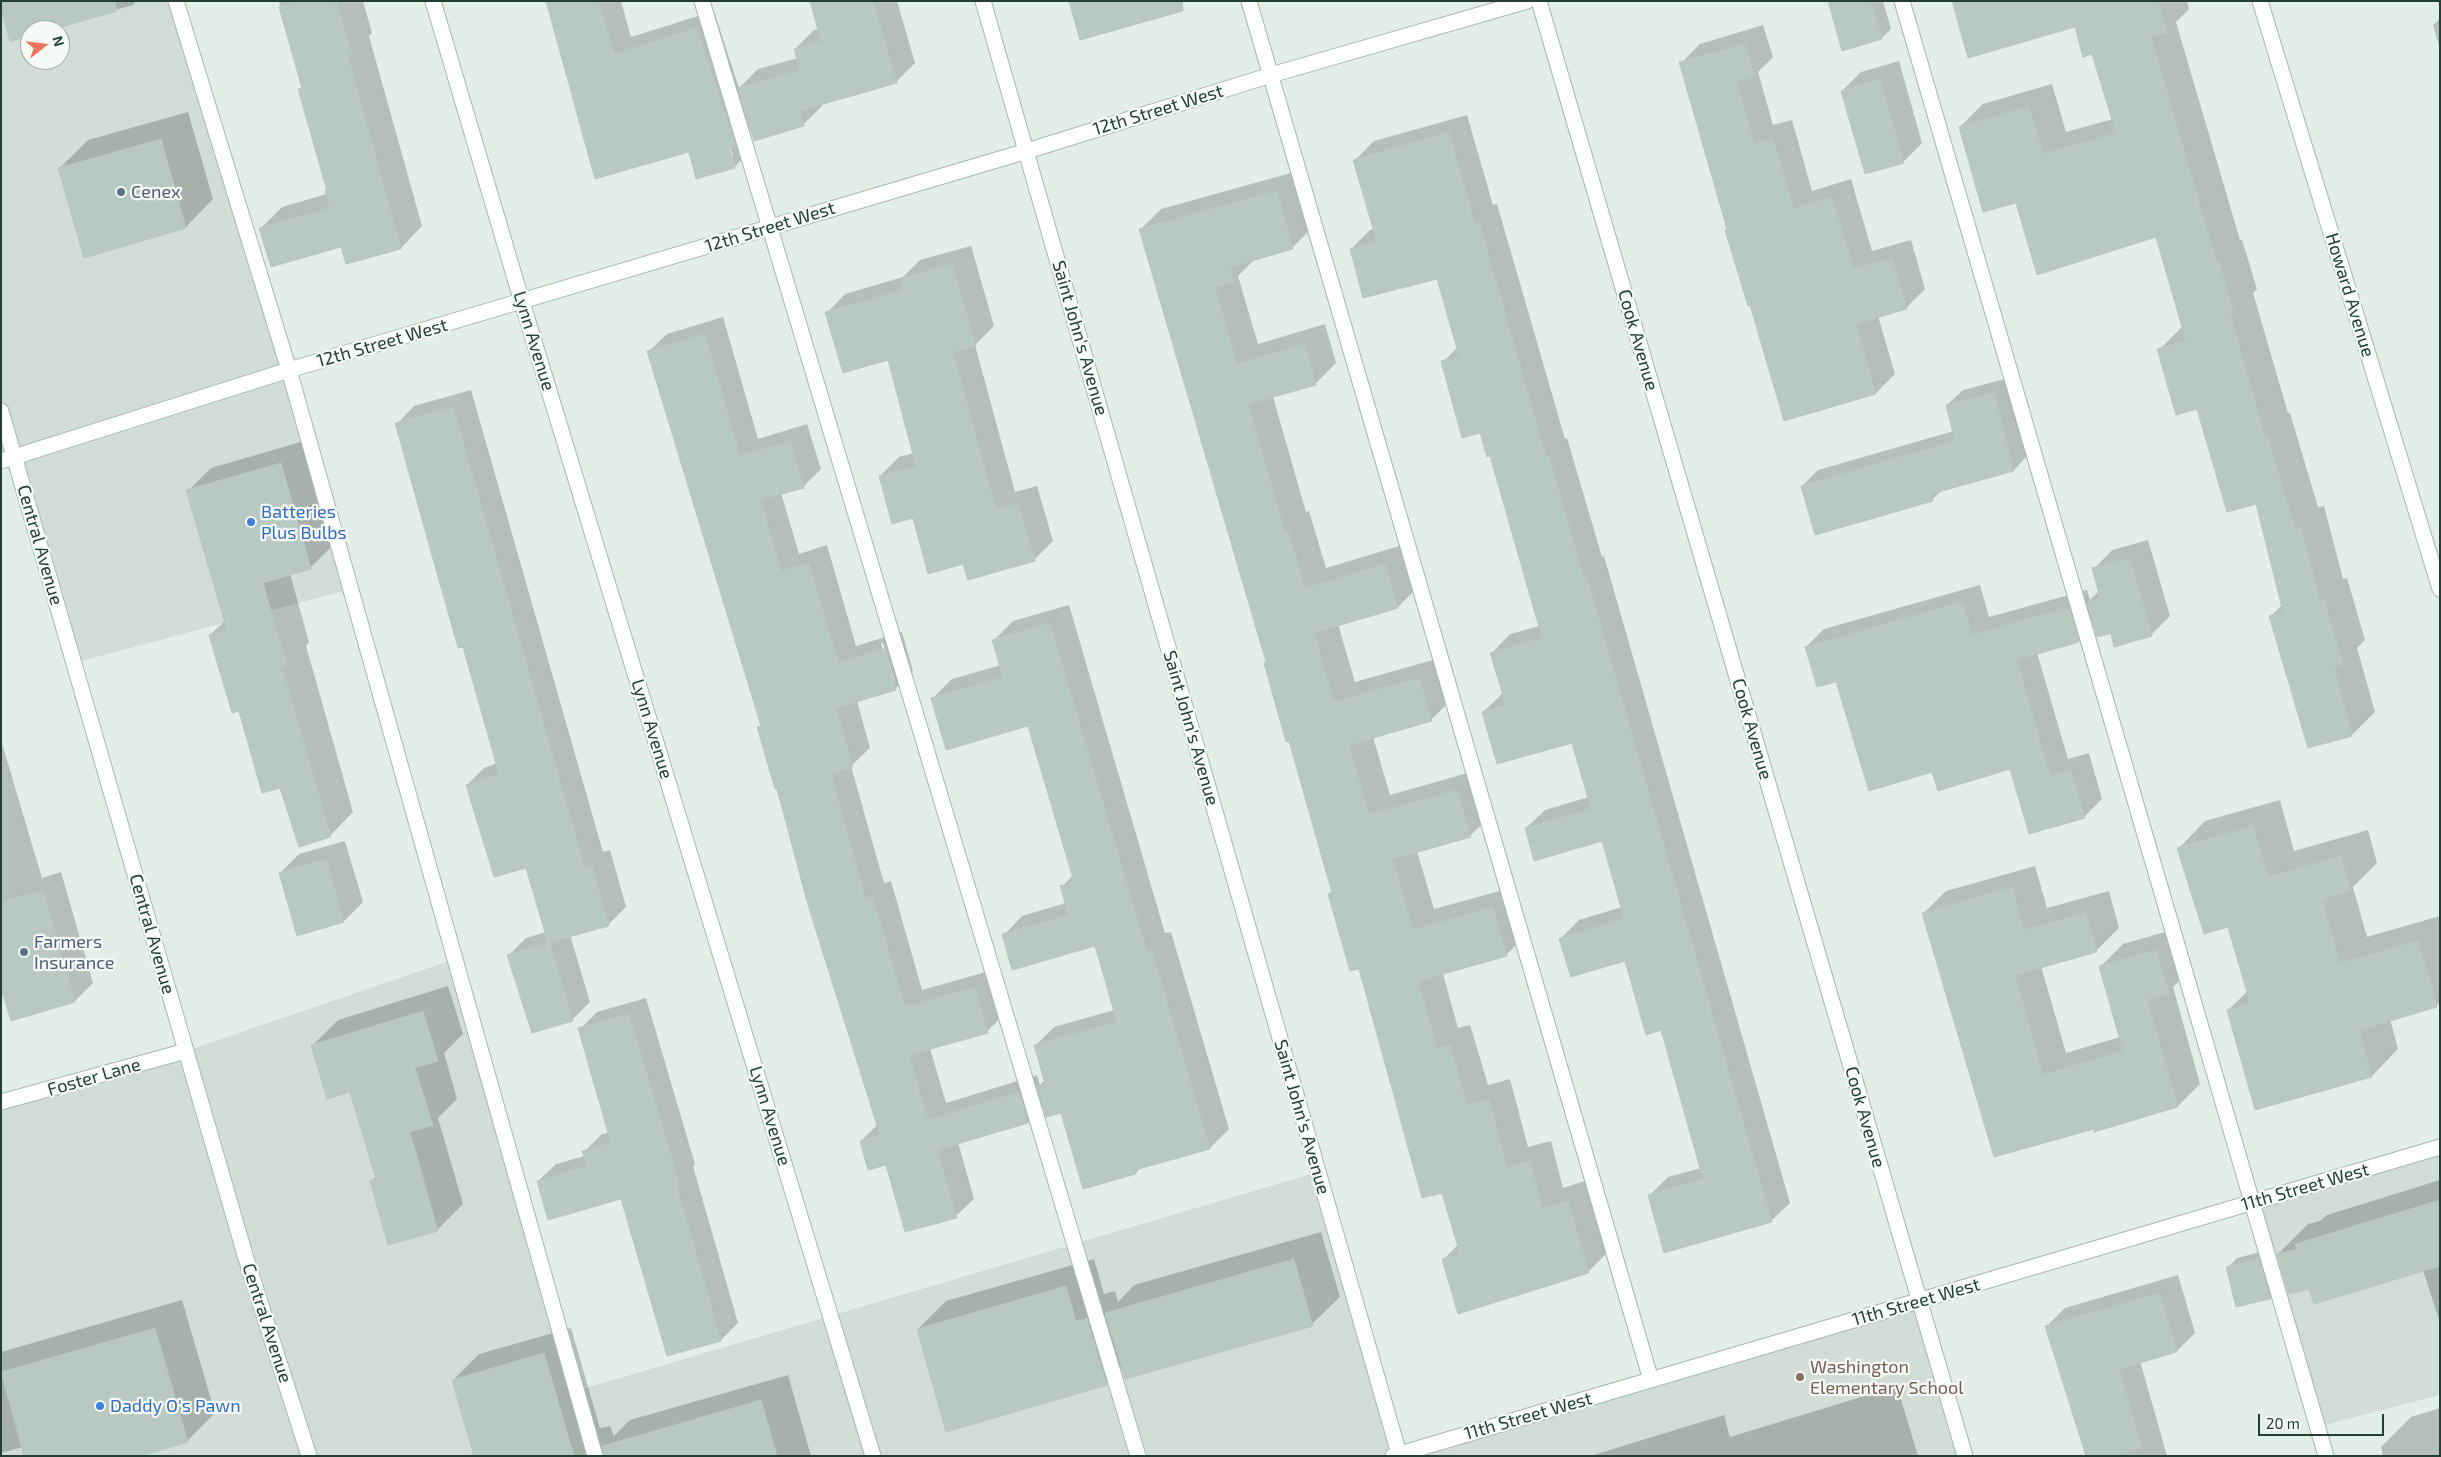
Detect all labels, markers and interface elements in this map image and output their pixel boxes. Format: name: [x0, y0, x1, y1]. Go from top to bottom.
north arrow: [20, 20, 70, 70]
text: N: [49, 34, 69, 48]
street label: 12th Street West: [1090, 80, 1226, 140]
place label: Cenex: [131, 181, 181, 203]
marker: Cenex: [115, 186, 127, 198]
street label: 12th Street West: [702, 197, 838, 257]
street label: Howard Avenue: [2321, 230, 2379, 360]
street label: Saint John's Avenue: [1048, 258, 1112, 418]
street label: Cook Avenue: [1613, 287, 1663, 393]
street label: Lynn Avenue: [509, 289, 559, 393]
street label: 12th Street West: [314, 314, 450, 372]
street label: Central Avenue: [13, 482, 67, 608]
place label: Batteries Plus Bulbs: [261, 501, 347, 544]
marker: Batteries Plus Bulbs: [245, 516, 257, 528]
street label: Saint John's Avenue: [1159, 648, 1223, 808]
street label: Cook Avenue: [1727, 676, 1777, 782]
street label: Lynn Avenue: [627, 677, 677, 781]
street label: Central Avenue: [125, 871, 179, 997]
place label: Farmers Insurance: [34, 931, 114, 974]
marker: Farmers Insurance: [18, 946, 30, 958]
street label: Saint John's Avenue: [1270, 1037, 1334, 1197]
street label: Foster Lane: [45, 1053, 143, 1101]
street label: Lynn Avenue: [745, 1064, 795, 1168]
street label: Cook Avenue: [1840, 1064, 1890, 1170]
street label: 11th Street West: [2239, 1158, 2371, 1216]
street label: Central Avenue: [238, 1261, 296, 1385]
street label: 11th Street West: [1850, 1273, 1982, 1331]
place label: Washington Elementary School: [1810, 1356, 1964, 1398]
marker: Washington Elementary School: [1794, 1371, 1806, 1383]
street label: 11th Street West: [1462, 1387, 1594, 1445]
place label: Daddy O's Pawn: [110, 1395, 241, 1417]
marker: Daddy O's Pawn: [94, 1400, 106, 1412]
scale bar: [2261, 1404, 2387, 1436]
text: 20 m: [2266, 1414, 2300, 1432]

